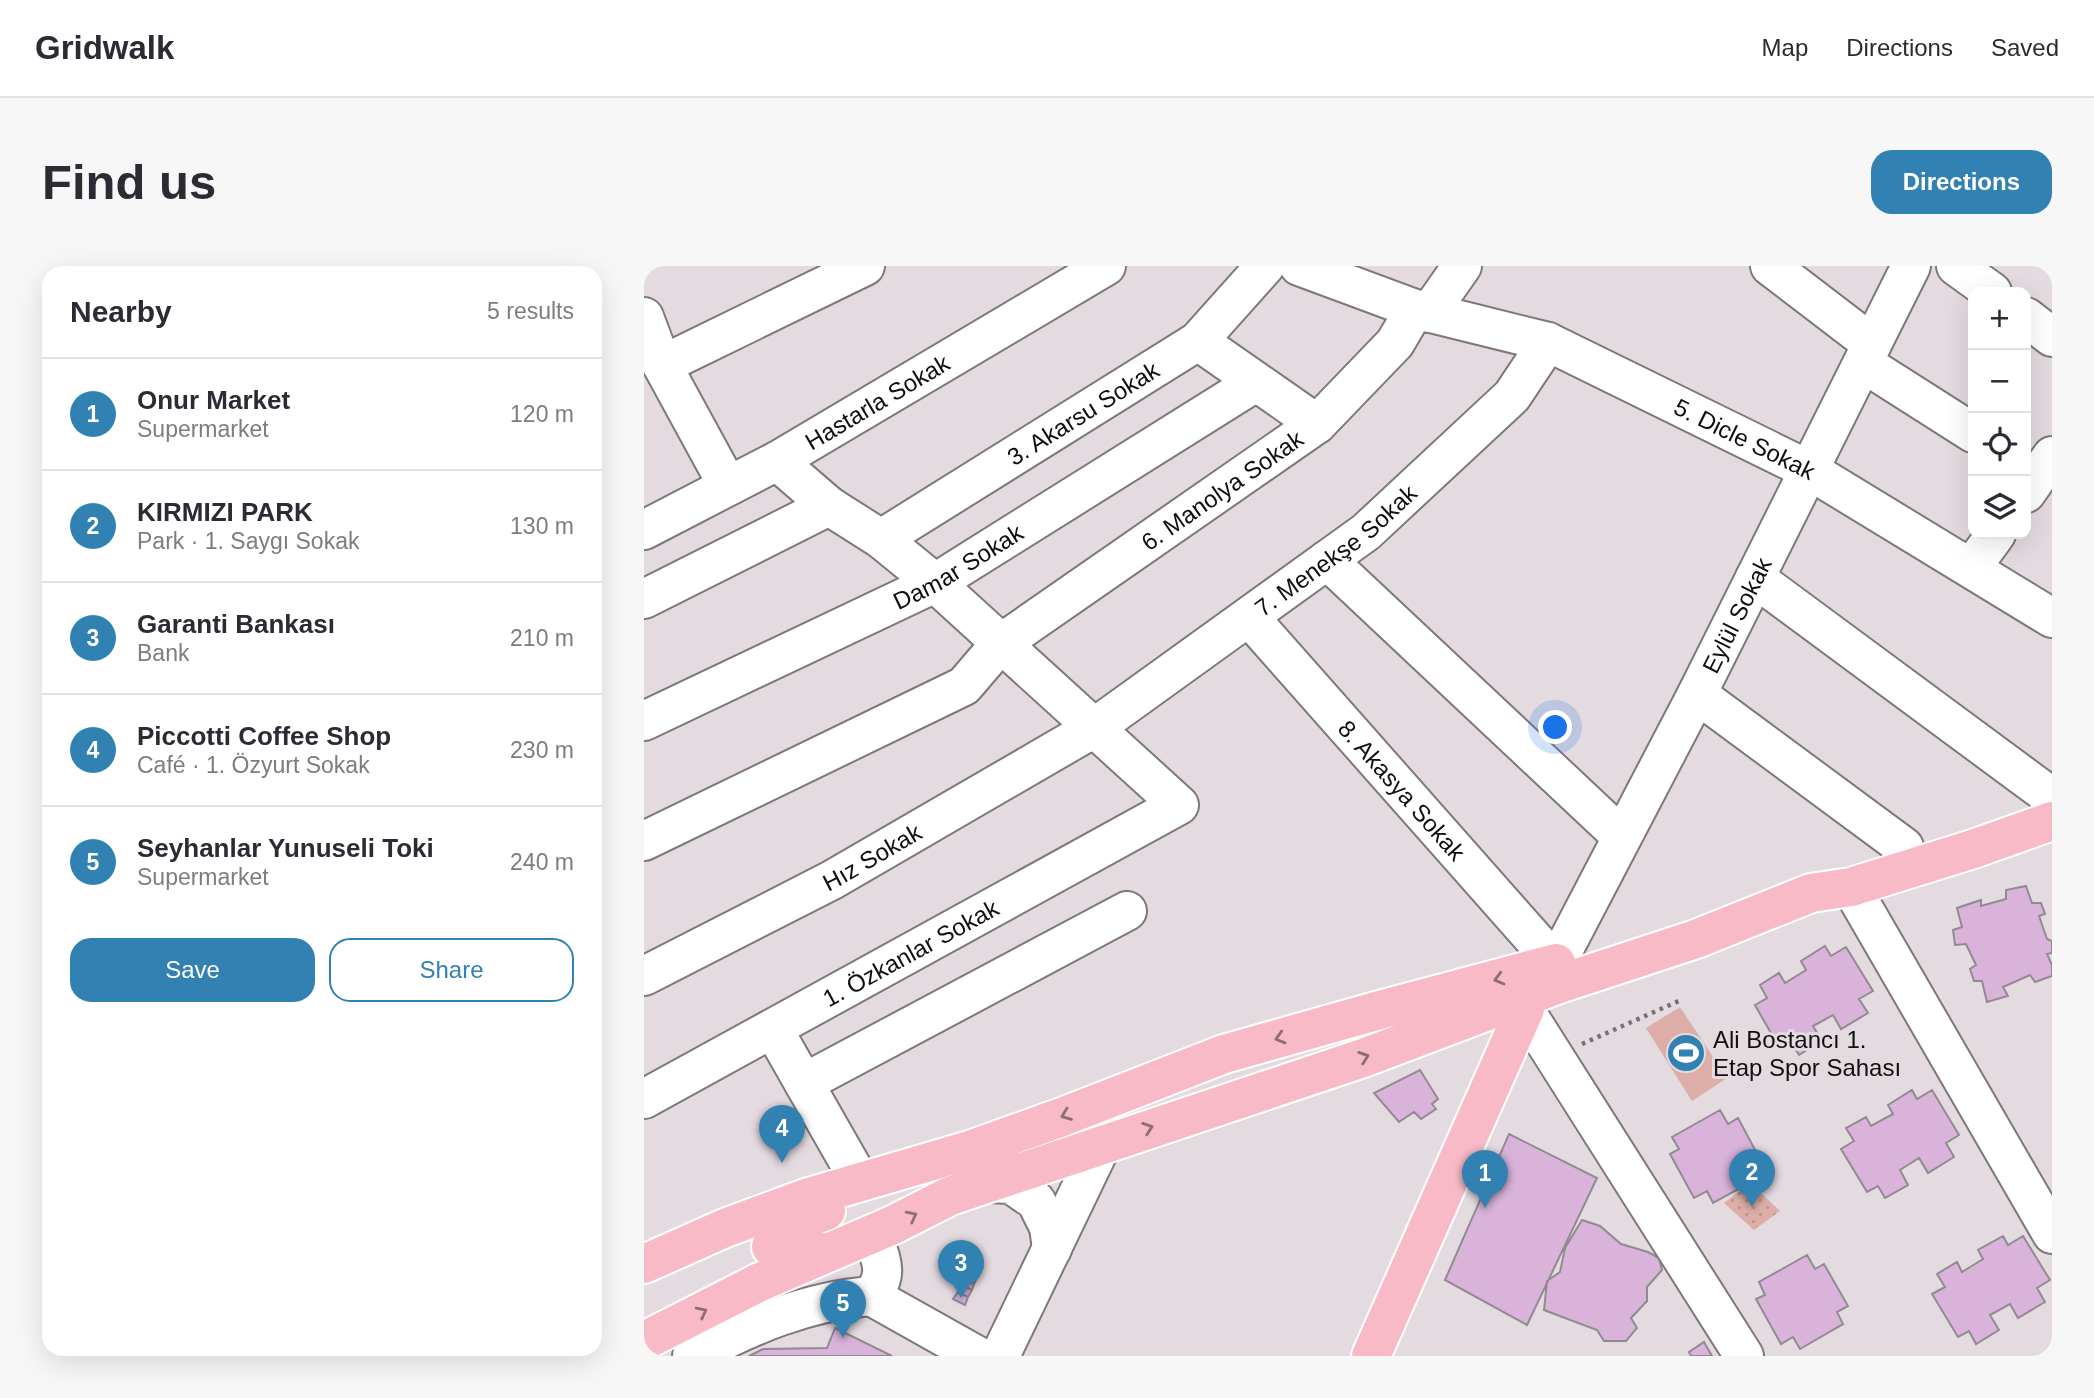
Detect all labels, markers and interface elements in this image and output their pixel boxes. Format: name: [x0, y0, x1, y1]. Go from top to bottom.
text: Gridwalk: [35, 29, 174, 66]
text: Map: [1762, 34, 1808, 61]
text: Directions: [1846, 34, 1953, 61]
text: Saved: [1991, 34, 2059, 61]
button: Directions: [1871, 150, 2052, 214]
text: Find us: [42, 155, 216, 209]
map controls: [1968, 287, 2031, 539]
button: +: [1968, 287, 2031, 350]
text: Nearby: [70, 295, 172, 328]
text: 5 results: [487, 298, 574, 324]
street label: Hastarla Sokak: [800, 348, 955, 455]
button: −: [1968, 350, 2031, 413]
street label: 3. Akarsu Sokak: [1002, 355, 1164, 470]
text: Onur Market: [137, 385, 290, 415]
street label: 5. Dicle Sokak: [1670, 393, 1821, 485]
text: 1: [87, 401, 99, 427]
text: 120 m: [510, 401, 574, 427]
button: locate: [1968, 413, 2031, 476]
text: Supermarket: [137, 416, 269, 442]
street label: 6. Manolya Sokak: [1136, 424, 1309, 555]
button: layers: [1968, 476, 2031, 539]
street label: 7. Menekşe Sokak: [1249, 478, 1422, 621]
text: KIRMIZI PARK: [137, 497, 313, 527]
text: 2: [87, 513, 99, 539]
text: 130 m: [510, 513, 574, 539]
street label: Damar Sokak: [889, 518, 1028, 614]
text: Park · 1. Saygı Sokak: [137, 528, 359, 554]
street label: Eylül Sokak: [1696, 552, 1777, 677]
text: Garanti Bankası: [137, 609, 335, 639]
text: 3: [87, 625, 99, 651]
text: 210 m: [510, 625, 574, 651]
text: Bank: [137, 640, 189, 666]
your location: [1538, 710, 1572, 744]
street label: 8. Akasya Sokak: [1333, 715, 1472, 866]
text: Piccotti Coffee Shop: [137, 721, 391, 751]
text: 4: [87, 737, 99, 763]
text: 230 m: [510, 737, 574, 763]
text: Café · 1. Özyurt Sokak: [137, 752, 370, 778]
street label: Hız Sokak: [818, 817, 927, 896]
text: Seyhanlar Yunuseli Toki: [137, 833, 434, 863]
text: 5: [87, 849, 99, 875]
text: 240 m: [510, 849, 574, 875]
text: Supermarket: [137, 864, 269, 890]
street label: 1. Özkanlar Sokak: [818, 893, 1004, 1012]
button: Save: [70, 938, 315, 1002]
button: Share: [329, 938, 574, 1002]
one-way arrow: [1493, 970, 1505, 985]
place label: Ali Bostancı 1. Etap Spor Sahası: [1713, 1026, 1901, 1081]
one-way arrow: [1274, 1030, 1286, 1045]
sports icon: Ali Bostancı 1. Etap Spor Sahası: [1665, 1032, 1707, 1074]
one-way arrow: [1357, 1051, 1369, 1065]
pin: 4: [759, 1105, 805, 1163]
one-way arrow: [1060, 1107, 1072, 1121]
one-way arrow: [1141, 1122, 1153, 1136]
pin: 2: [1729, 1149, 1775, 1207]
pin: 1: [1462, 1150, 1508, 1208]
one-way arrow: [905, 1211, 917, 1224]
pin: 3: [938, 1240, 984, 1298]
pin: 5: [820, 1280, 866, 1338]
one-way arrow: [695, 1306, 707, 1320]

